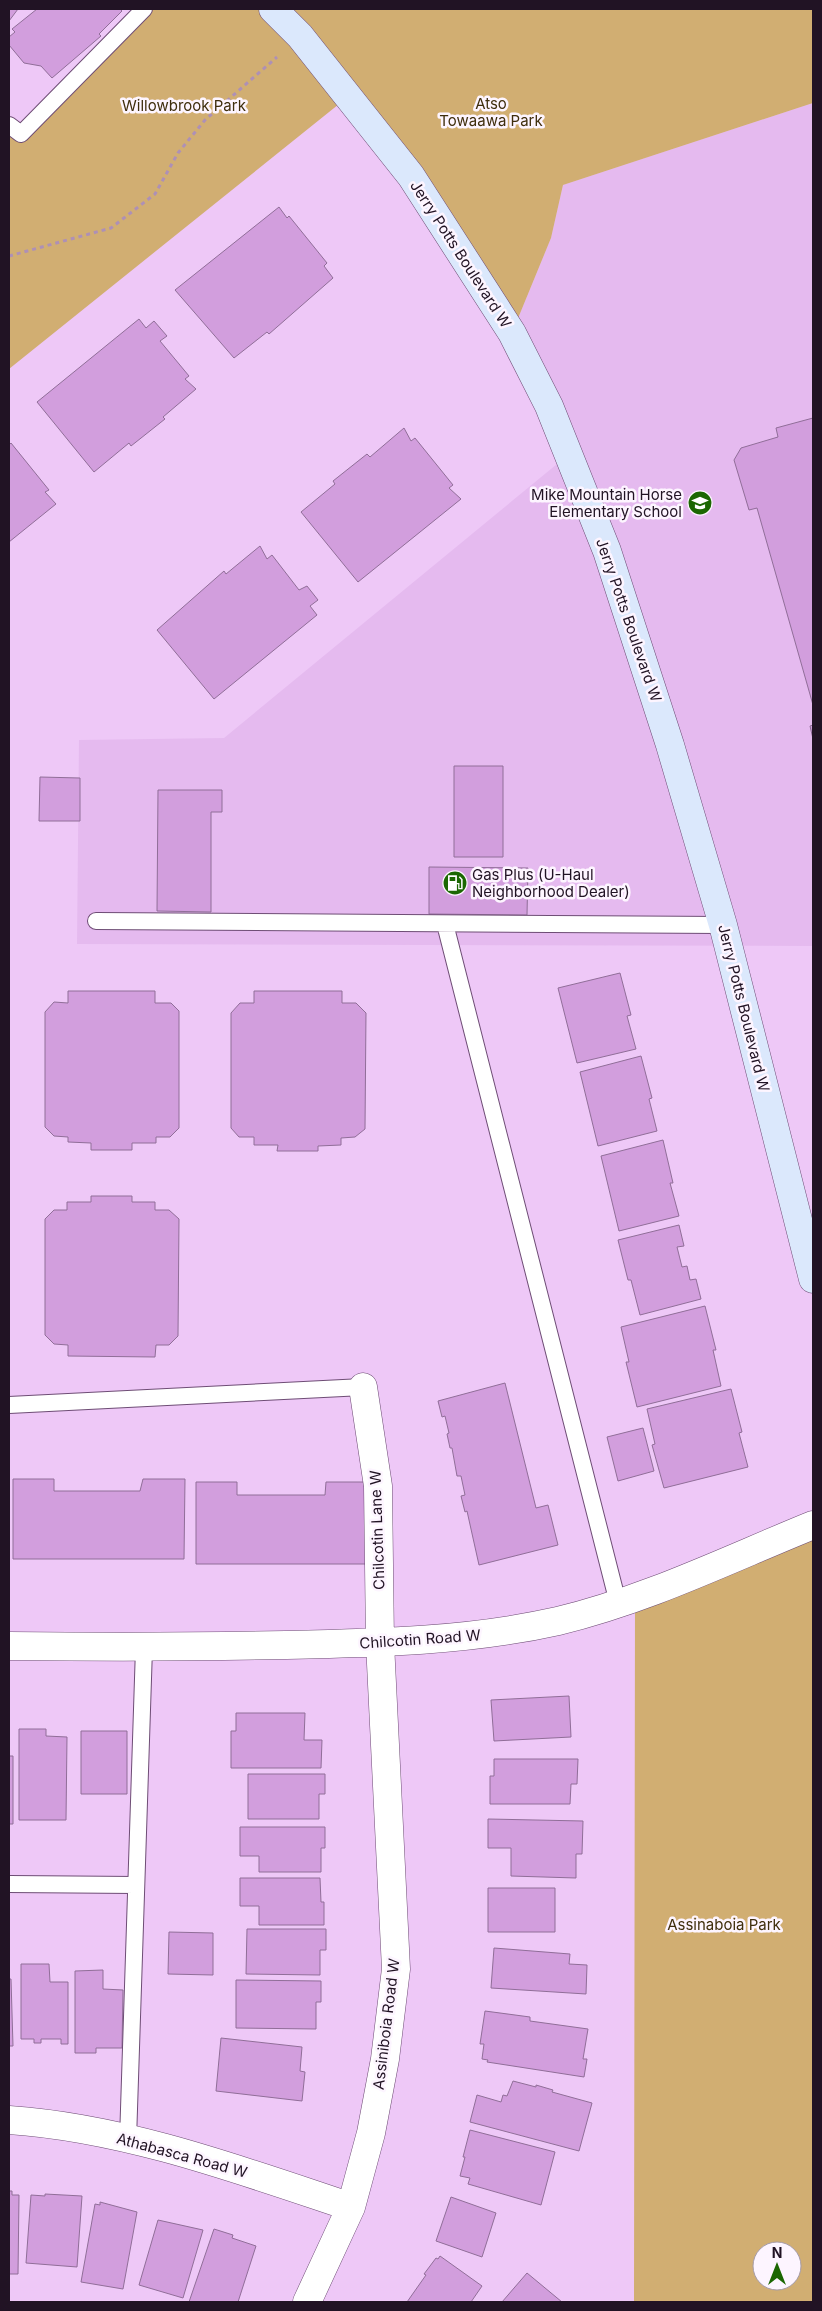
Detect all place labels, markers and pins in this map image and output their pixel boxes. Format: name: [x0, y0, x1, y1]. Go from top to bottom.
place label: Mike Mountain Horse Elementary School: [531, 485, 682, 521]
school or university icon: Mike Mountain Horse Elementary School: [687, 490, 713, 516]
place label: Gas Plus (U-Haul Neighborhood Dealer): [472, 865, 630, 901]
fuel station icon: Gas Plus (U-Haul Neighborhood Dealer): [442, 870, 468, 896]

